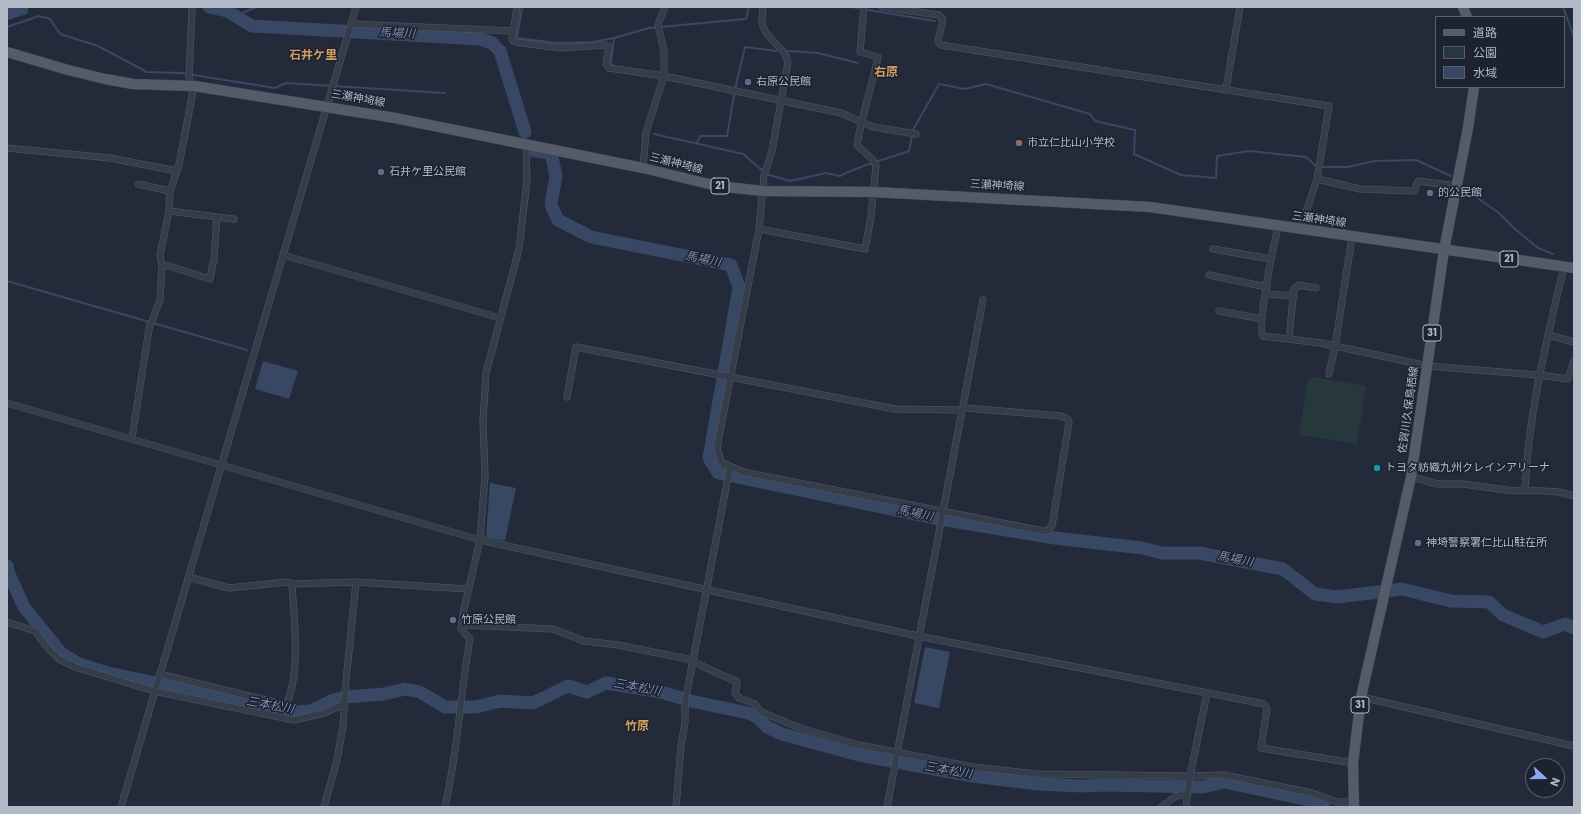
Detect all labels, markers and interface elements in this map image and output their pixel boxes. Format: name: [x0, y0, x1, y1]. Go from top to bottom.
legend: [1435, 16, 1565, 88]
text: 道路: [1473, 24, 1497, 41]
water label: 馬場川: [379, 26, 415, 42]
text: 公園: [1473, 44, 1497, 61]
district label: 石井ケ里: [289, 49, 337, 63]
text: 水域: [1473, 64, 1497, 81]
district label: 右原: [874, 66, 898, 80]
place label: 右原公民館: [756, 75, 811, 89]
marker: 右原公民館: [743, 77, 753, 87]
street label: 三瀬神埼線: [330, 88, 386, 110]
place label: 市立仁比山小学校: [1027, 136, 1115, 150]
marker: 市立仁比山小学校: [1014, 138, 1024, 148]
street label: 三瀬神埼線: [648, 151, 704, 177]
place label: 石井ケ里公民館: [389, 165, 466, 179]
marker: 石井ケ里公民館: [376, 167, 386, 177]
road number: 21: [711, 178, 729, 194]
street label: 三瀬神埼線: [969, 178, 1025, 194]
place label: 的公民館: [1438, 186, 1482, 200]
marker: 的公民館: [1425, 188, 1435, 198]
street label: 三瀬神埼線: [1291, 210, 1347, 230]
water label: 馬場川: [684, 249, 722, 271]
road number: 21: [1500, 251, 1518, 267]
road number: 31: [1423, 325, 1441, 341]
street label: 佐賀川久保鳥栖線: [1396, 366, 1422, 454]
place label: トヨタ紡織九州クレインアリーナ: [1385, 461, 1550, 475]
marker: トヨタ紡織九州クレインアリーナ: [1372, 463, 1382, 473]
water label: 馬場川: [896, 503, 934, 525]
place label: 神埼警察署仁比山駐在所: [1426, 536, 1547, 550]
marker: 神埼警察署仁比山駐在所: [1413, 538, 1423, 548]
water label: 馬場川: [1216, 549, 1254, 571]
place label: 竹原公民館: [461, 613, 516, 627]
marker: 竹原公民館: [448, 615, 458, 625]
water label: 三本松川: [612, 677, 662, 699]
water label: 三本松川: [245, 695, 295, 717]
road number: 31: [1351, 697, 1369, 713]
district label: 竹原: [625, 720, 649, 734]
north arrow: [1525, 758, 1565, 798]
water label: 三本松川: [923, 760, 973, 782]
text: N: [1546, 775, 1564, 789]

